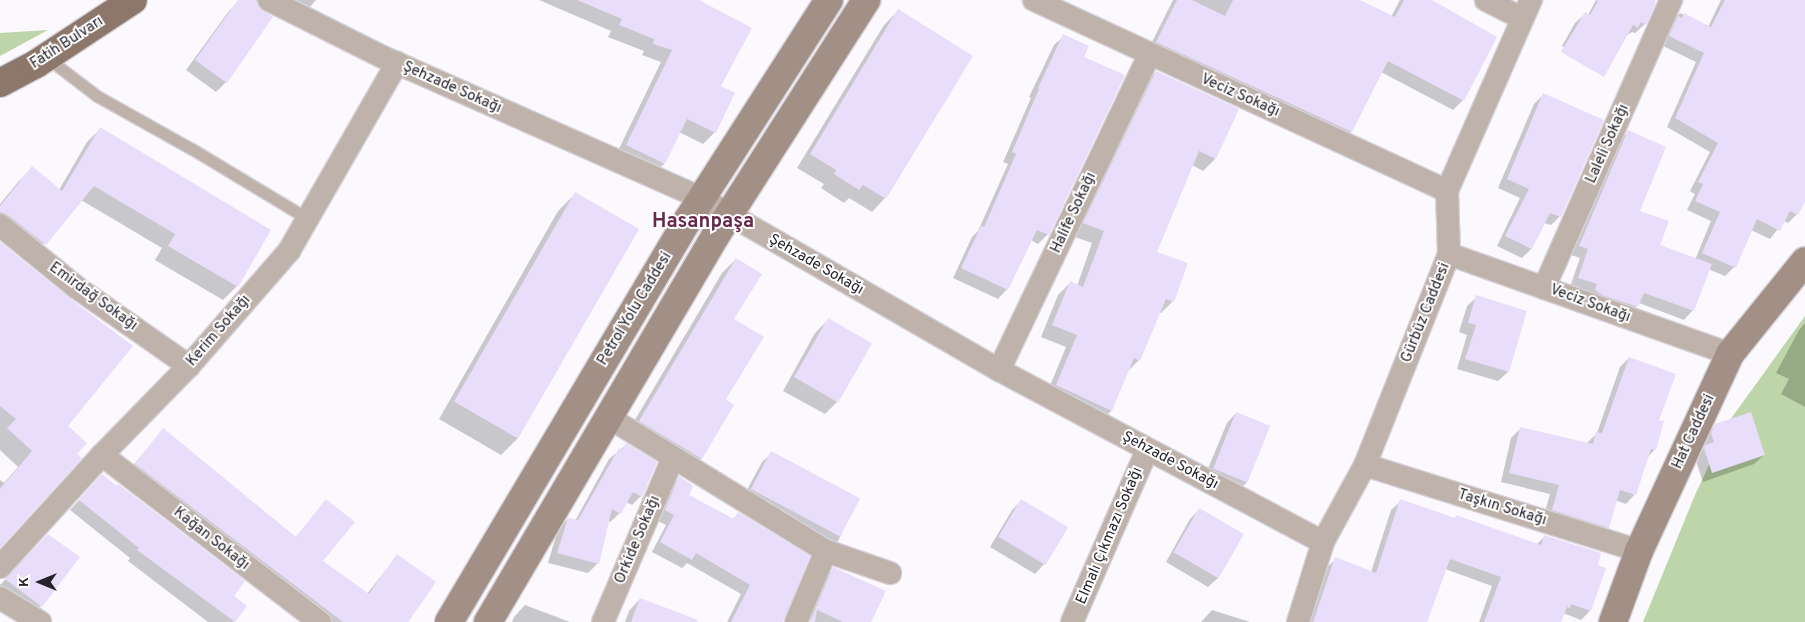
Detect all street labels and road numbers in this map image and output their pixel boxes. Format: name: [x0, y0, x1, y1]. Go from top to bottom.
street label: Fatih Bulvarı: [27, 13, 107, 73]
street label: Şehzade Sokağı: [400, 58, 504, 118]
street label: Veciz Sokağı: [1198, 71, 1282, 121]
street label: Laleli Sokağı: [1583, 102, 1633, 186]
street label: Halife Sokağı: [1047, 170, 1101, 256]
street label: Şehzade Sokağı: [766, 231, 866, 299]
street label: Petrol Yolu Caddesi: [594, 249, 676, 369]
street label: Emirdağ Sokağı: [45, 259, 141, 335]
street label: Gürbüz Caddesi: [1398, 261, 1454, 365]
street label: Veciz Sokağı: [1547, 281, 1633, 327]
street label: Kerim Sokağı: [183, 292, 255, 370]
street label: Hat Caddesi: [1669, 392, 1719, 472]
street label: Şehzade Sokağı: [1119, 428, 1221, 494]
street label: Elmalı Çıkmazı Sokağı: [1073, 465, 1147, 607]
street label: Taşkın Sokağı: [1455, 486, 1549, 530]
street label: Orkide Sokağı: [611, 493, 665, 587]
street label: Kağan Sokağı: [169, 504, 253, 574]

